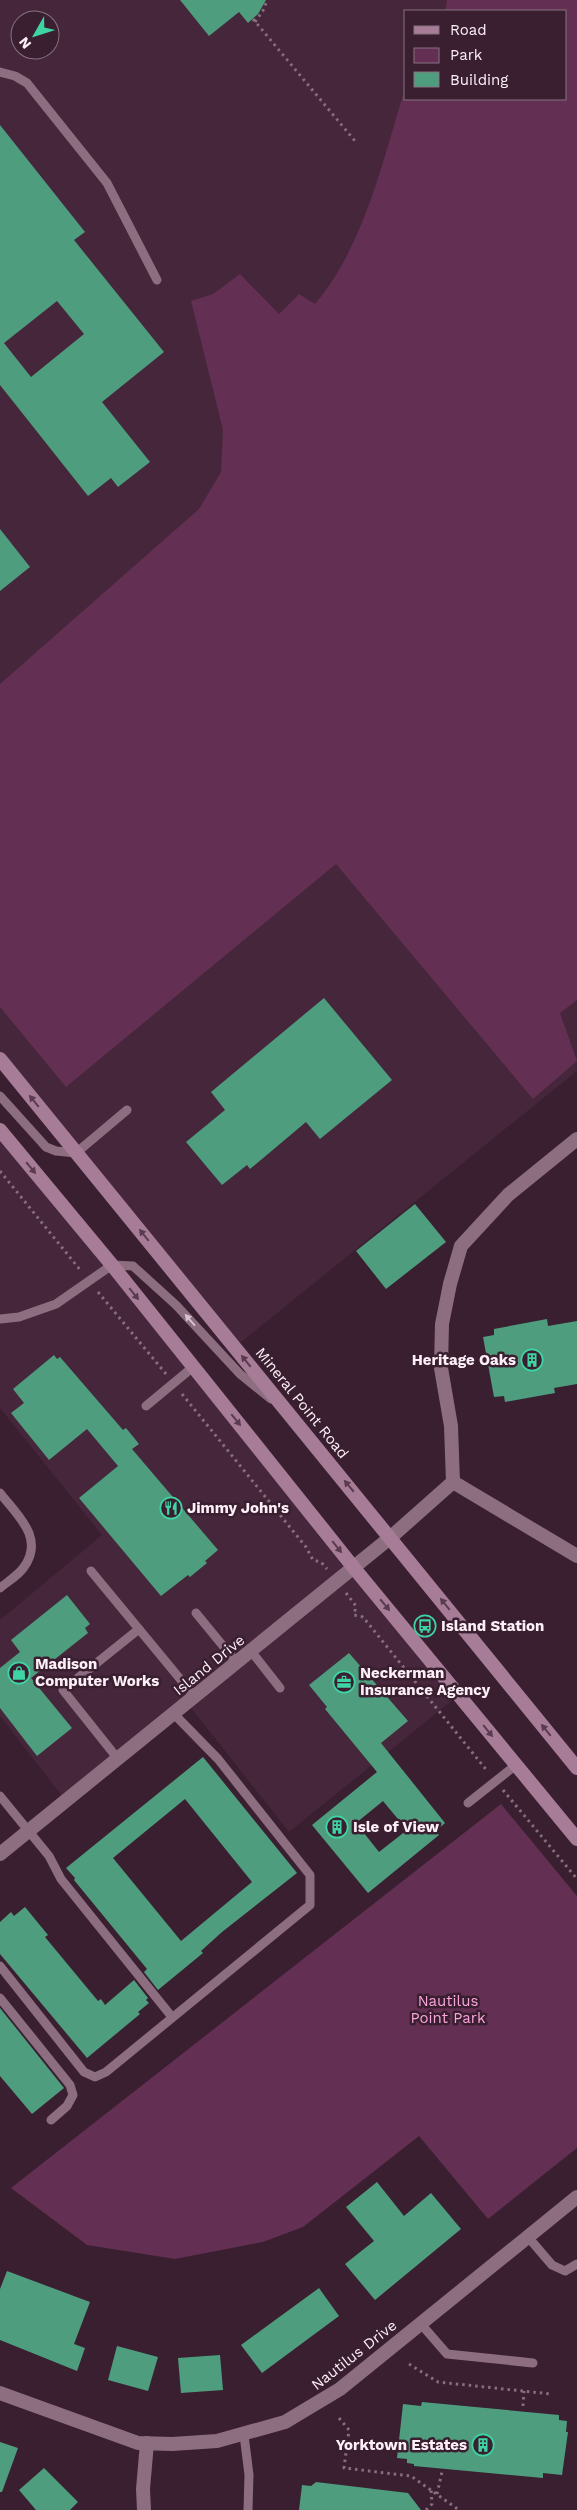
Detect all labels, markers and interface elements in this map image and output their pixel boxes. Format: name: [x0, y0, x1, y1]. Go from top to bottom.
north arrow: [10, 10, 60, 60]
legend: [404, 10, 567, 100]
text: Road: [450, 21, 487, 39]
text: N: [15, 34, 34, 52]
text: Park: [450, 46, 483, 64]
text: Building: [450, 71, 508, 89]
one-way arrow: [29, 1095, 40, 1108]
one-way arrow: [25, 1162, 36, 1174]
one-way arrow: [138, 1228, 149, 1241]
one-way arrow: [129, 1287, 140, 1300]
one-way arrow: [184, 1315, 196, 1327]
street label: Mineral Point Road: [252, 1344, 352, 1462]
building icon: Heritage Oaks: [520, 1348, 544, 1372]
place label: Heritage Oaks: [412, 1351, 516, 1369]
one-way arrow: [241, 1354, 252, 1367]
one-way arrow: [230, 1414, 241, 1427]
one-way arrow: [343, 1481, 355, 1493]
restaurant icon: Jimmy John's: [159, 1496, 183, 1520]
place label: Jimmy John's: [187, 1499, 289, 1517]
one-way arrow: [332, 1541, 343, 1554]
one-way arrow: [439, 1597, 450, 1610]
one-way arrow: [379, 1599, 390, 1612]
bus stop icon: Island Station: [413, 1614, 437, 1638]
place label: Island Station: [441, 1617, 544, 1635]
street label: Island Drive: [170, 1631, 248, 1699]
place label: Madison Computer Works: [35, 1655, 159, 1690]
shop icon: Madison Computer Works: [7, 1661, 31, 1685]
place label: Neckerman Insurance Agency: [360, 1664, 491, 1699]
office icon: Neckerman Insurance Agency: [332, 1670, 356, 1694]
one-way arrow: [483, 1724, 494, 1737]
one-way arrow: [541, 1724, 552, 1737]
building icon: Isle of View: [325, 1815, 349, 1839]
place label: Isle of View: [353, 1818, 439, 1836]
park label: Nautilus Point Park: [411, 1992, 486, 2027]
street label: Nautilus Drive: [308, 2316, 400, 2394]
building icon: Yorktown Estates: [471, 2433, 495, 2457]
place label: Yorktown Estates: [336, 2436, 467, 2454]

